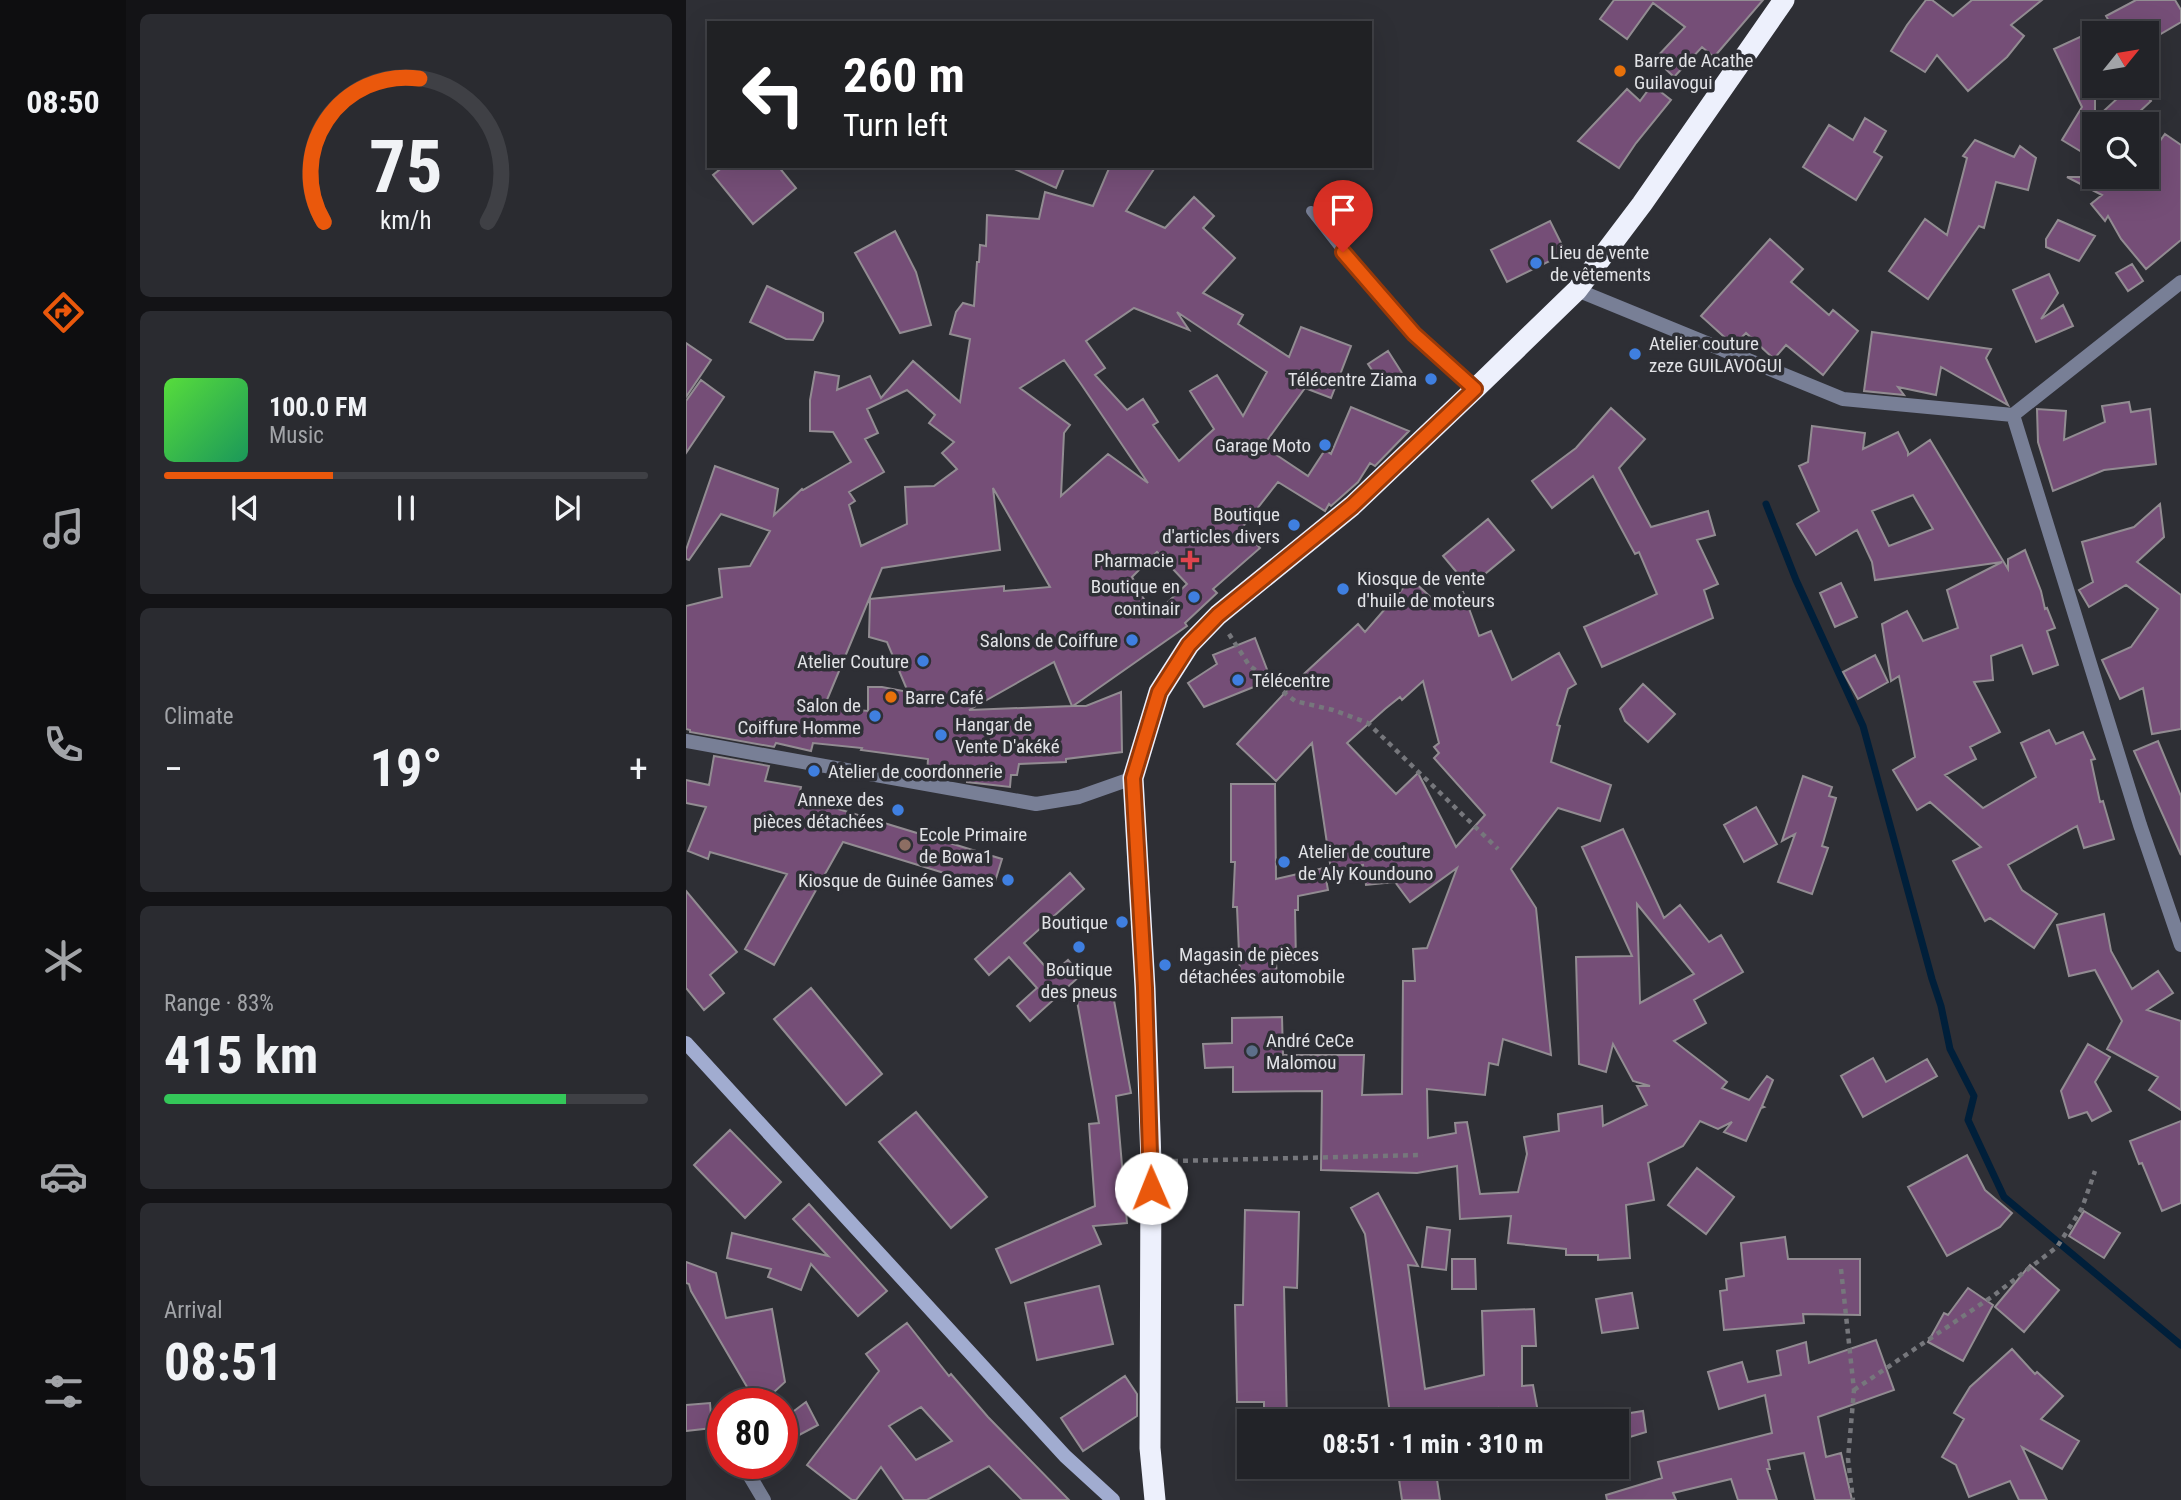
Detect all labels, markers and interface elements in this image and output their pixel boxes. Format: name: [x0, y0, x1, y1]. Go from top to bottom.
north arrow: [2082, 21, 2160, 98]
map controls: [2082, 21, 2159, 189]
text: 260 m: [843, 47, 965, 104]
icon: left: [728, 49, 819, 140]
place label: Barre de Acathe Guilavogui: [1634, 49, 1753, 94]
marker: Barre de Acathe Guilavogui: [1612, 63, 1628, 79]
text: 08:50: [26, 83, 100, 121]
text: Turn left: [843, 106, 948, 144]
button: search: [2082, 112, 2159, 189]
text: 75: [369, 124, 443, 210]
pin: [1313, 180, 1373, 252]
icon: arrive: [1324, 191, 1362, 229]
text: km/h: [380, 205, 432, 234]
place label: Lieu de vente de vêtements: [1550, 241, 1651, 286]
marker: Lieu de vente de vêtements: [1528, 255, 1544, 271]
icon: directions: [39, 288, 88, 337]
place label: Atelier couture zeze GUILAVOGUI: [1649, 332, 1782, 377]
marker: Atelier couture zeze GUILAVOGUI: [1627, 346, 1643, 362]
place label: Télécentre Ziama: [1288, 368, 1417, 391]
marker: Télécentre Ziama: [1423, 371, 1439, 387]
text: 100.0 FM: [269, 392, 367, 422]
text: Music: [269, 422, 324, 449]
place label: Garage Moto: [1215, 434, 1311, 457]
marker: Garage Moto: [1317, 437, 1333, 453]
icon: previous: [226, 489, 264, 527]
icon: pause: [387, 489, 425, 527]
icon: next: [548, 489, 586, 527]
place label: Boutique d'articles divers: [1162, 503, 1280, 548]
icon: music: [39, 504, 88, 553]
marker: Boutique d'articles divers: [1286, 517, 1302, 533]
place label: Pharmacie: [1094, 549, 1174, 572]
marker: Pharmacie: [1180, 550, 1200, 570]
place label: Kiosque de vente d'huile de moteurs: [1357, 567, 1495, 612]
place label: Boutique en continair: [1091, 575, 1180, 620]
marker: Kiosque de vente d'huile de moteurs: [1335, 581, 1351, 597]
marker: Boutique en continair: [1186, 589, 1202, 605]
place label: Salons de Coiffure: [980, 629, 1118, 652]
marker: Salons de Coiffure: [1124, 632, 1140, 648]
place label: Atelier Couture: [797, 650, 909, 673]
marker: Atelier Couture: [915, 653, 931, 669]
place label: Télécentre: [1252, 669, 1330, 692]
marker: Télécentre: [1230, 672, 1246, 688]
place label: Barre Café: [905, 686, 984, 709]
marker: Barre Café: [883, 689, 899, 705]
place label: Salon de Coiffure Homme: [737, 694, 861, 739]
text: Climate: [164, 703, 234, 730]
marker: Salon de Coiffure Homme: [867, 708, 883, 724]
place label: Hangar de Vente D'akéké: [955, 713, 1060, 758]
icon: phone: [39, 720, 88, 769]
marker: Hangar de Vente D'akéké: [933, 727, 949, 743]
text: 19°: [370, 738, 442, 799]
text: −: [164, 747, 183, 791]
text: +: [629, 747, 648, 791]
place label: Atelier de coordonnerie: [828, 760, 1003, 783]
marker: Atelier de coordonnerie: [806, 763, 822, 779]
place label: Annexe des pièces détachées: [753, 788, 884, 833]
marker: Annexe des pièces détachées: [890, 802, 906, 818]
place label: Ecole Primaire de Bowa1: [919, 823, 1027, 868]
marker: Ecole Primaire de Bowa1: [897, 837, 913, 853]
place label: Atelier de couture de Aly Koundouno: [1298, 840, 1433, 885]
marker: Atelier de couture de Aly Koundouno: [1276, 854, 1292, 870]
place label: Kiosque de Guinée Games: [798, 869, 994, 892]
marker: Kiosque de Guinée Games: [1000, 872, 1016, 888]
place label: Boutique: [1041, 911, 1108, 934]
marker: Boutique: [1114, 914, 1130, 930]
icon: climate: [39, 936, 88, 985]
marker: Boutique des pneus: [1071, 939, 1087, 955]
place label: Magasin de pièces détachées automobile: [1179, 943, 1345, 988]
marker: Magasin de pièces détachées automobile: [1157, 957, 1173, 973]
place label: Boutique des pneus: [1041, 958, 1117, 1003]
text: Range · 83%: [164, 990, 274, 1017]
text: 415 km: [164, 1025, 318, 1086]
place label: André CeCe Malomou: [1266, 1029, 1354, 1074]
marker: André CeCe Malomou: [1244, 1043, 1260, 1059]
position arrow: [1114, 1151, 1188, 1225]
icon: car: [39, 1152, 88, 1201]
text: Arrival: [164, 1297, 223, 1324]
text: 08:51: [164, 1332, 283, 1393]
icon: filters: [39, 1367, 88, 1416]
speed limit sign: 80: [707, 1388, 798, 1479]
text: 08:51 · 1 min · 310 m: [1323, 1429, 1543, 1459]

